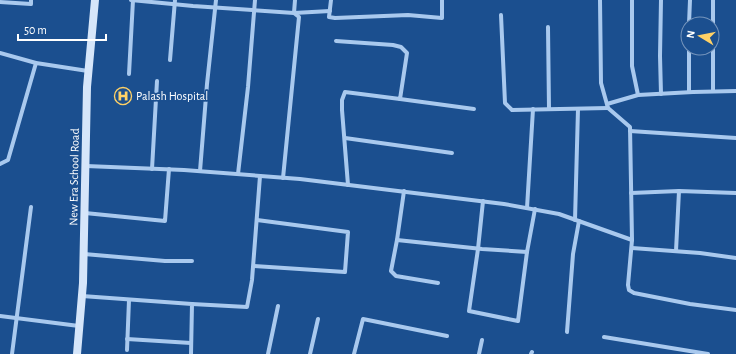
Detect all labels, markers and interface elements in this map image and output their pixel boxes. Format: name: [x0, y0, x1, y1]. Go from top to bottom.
scale bar: [18, 16, 106, 42]
north arrow: [680, 16, 720, 56]
text: 50 m: [24, 24, 47, 36]
text: N: [685, 30, 697, 39]
hospital icon: Palash Hospital: [113, 86, 133, 106]
place label: Palash Hospital: [136, 90, 208, 102]
street label: New Era School Road: [67, 128, 81, 226]

